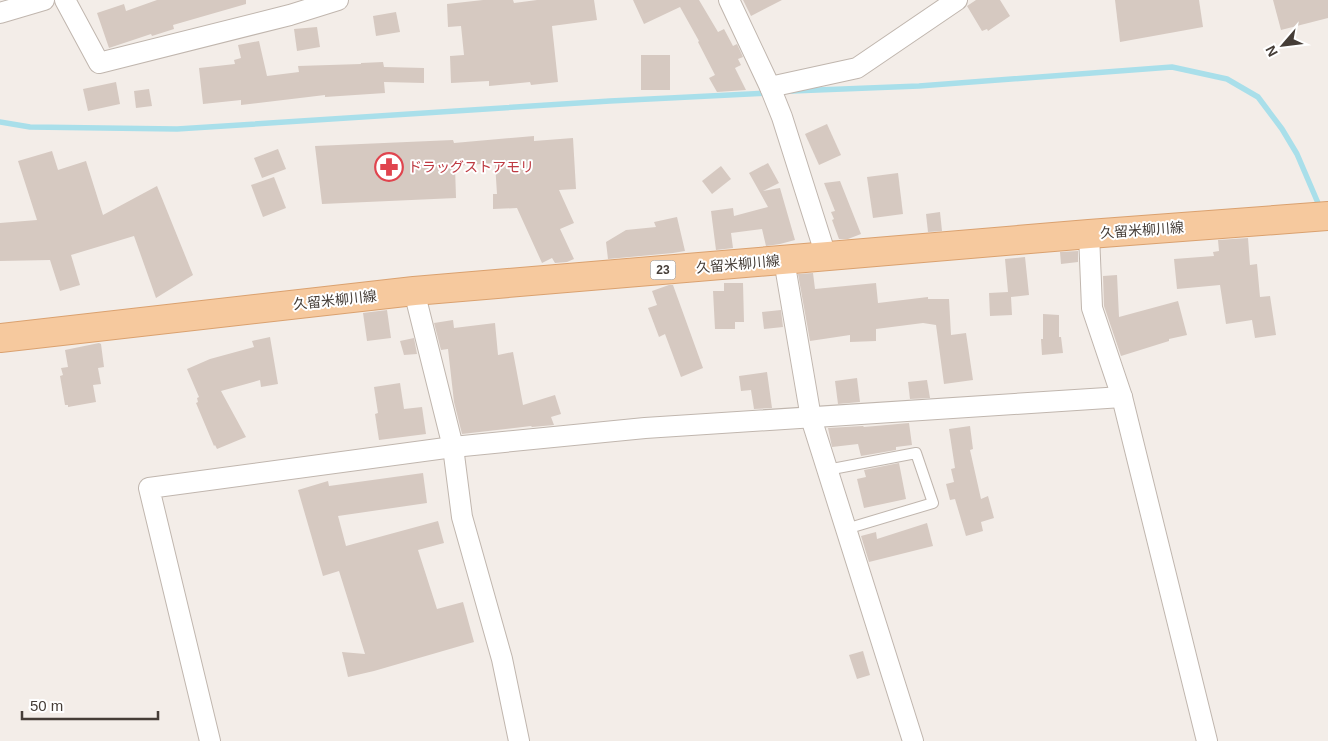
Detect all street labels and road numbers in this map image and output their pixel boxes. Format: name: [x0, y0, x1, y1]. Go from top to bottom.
street label: 久留米柳川線: [1100, 219, 1184, 241]
street label: 久留米柳川線: [695, 252, 781, 276]
road number: 23: [650, 260, 676, 280]
street label: 久留米柳川線: [292, 288, 378, 312]

